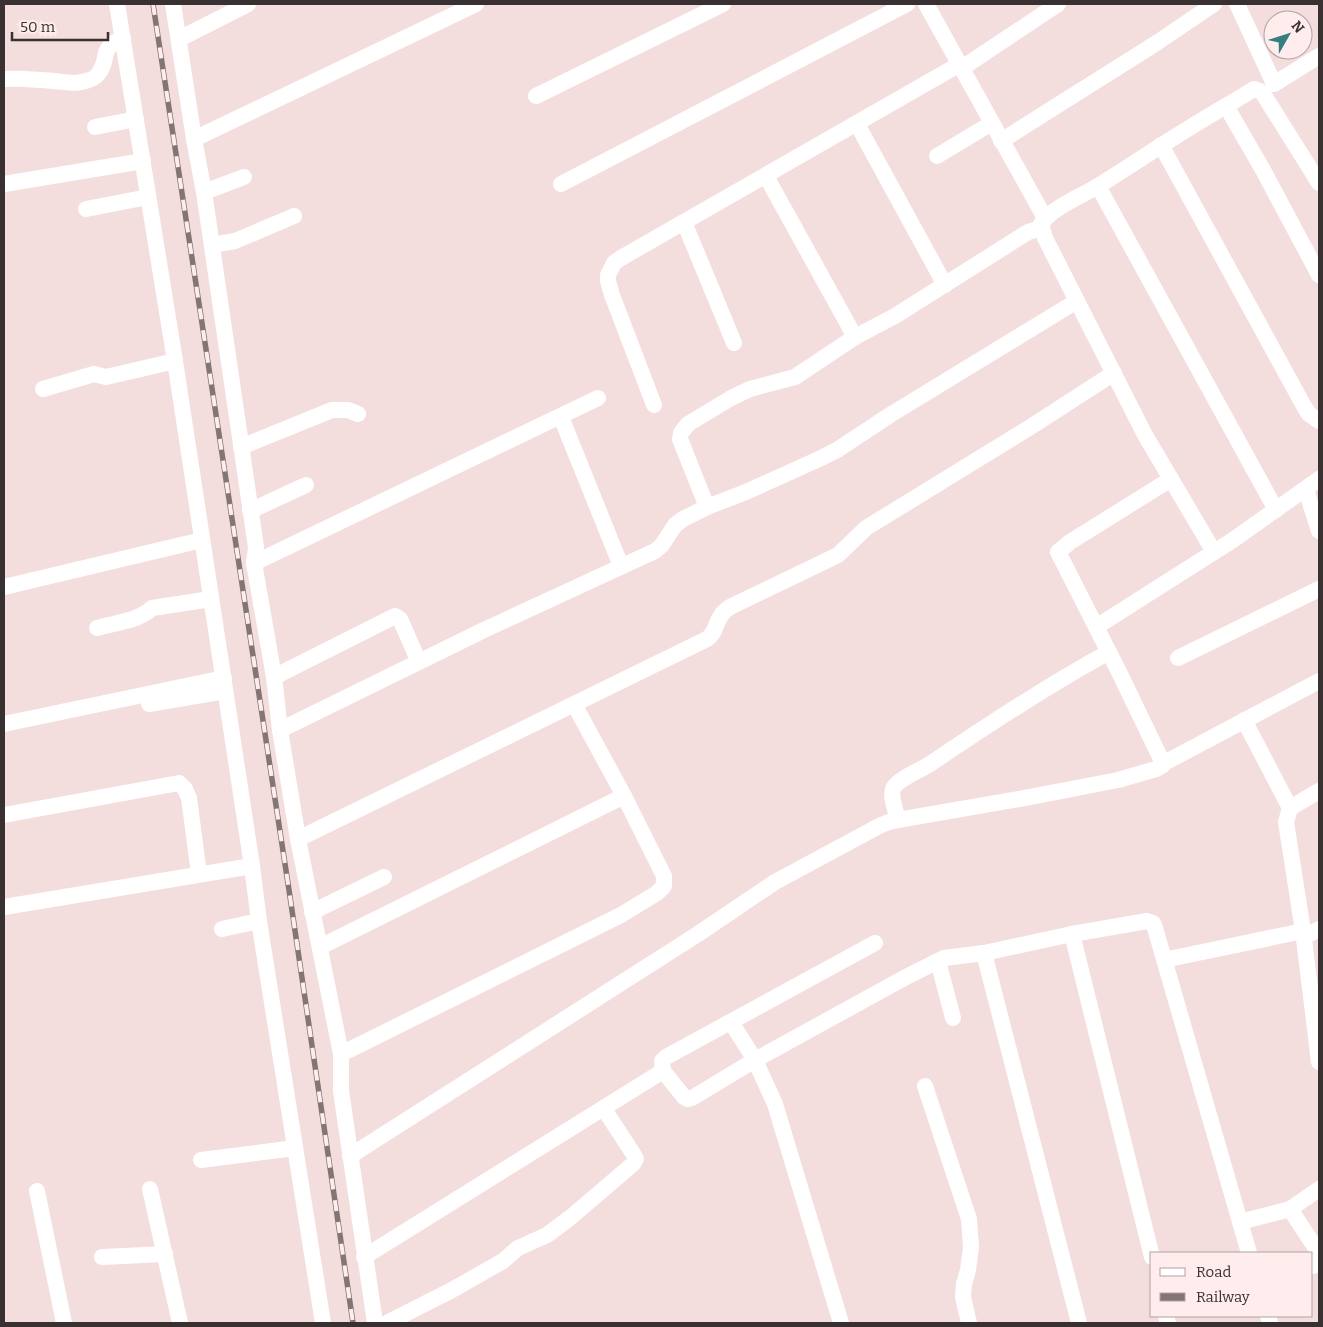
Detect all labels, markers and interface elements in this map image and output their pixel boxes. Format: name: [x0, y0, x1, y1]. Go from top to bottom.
scale bar: [12, 10, 109, 42]
north arrow: [1263, 10, 1313, 60]
text: 50 m: [20, 18, 56, 36]
text: N: [1288, 18, 1308, 37]
legend: [1150, 1252, 1313, 1317]
text: Road: [1196, 1263, 1231, 1281]
text: Railway: [1196, 1288, 1250, 1306]

